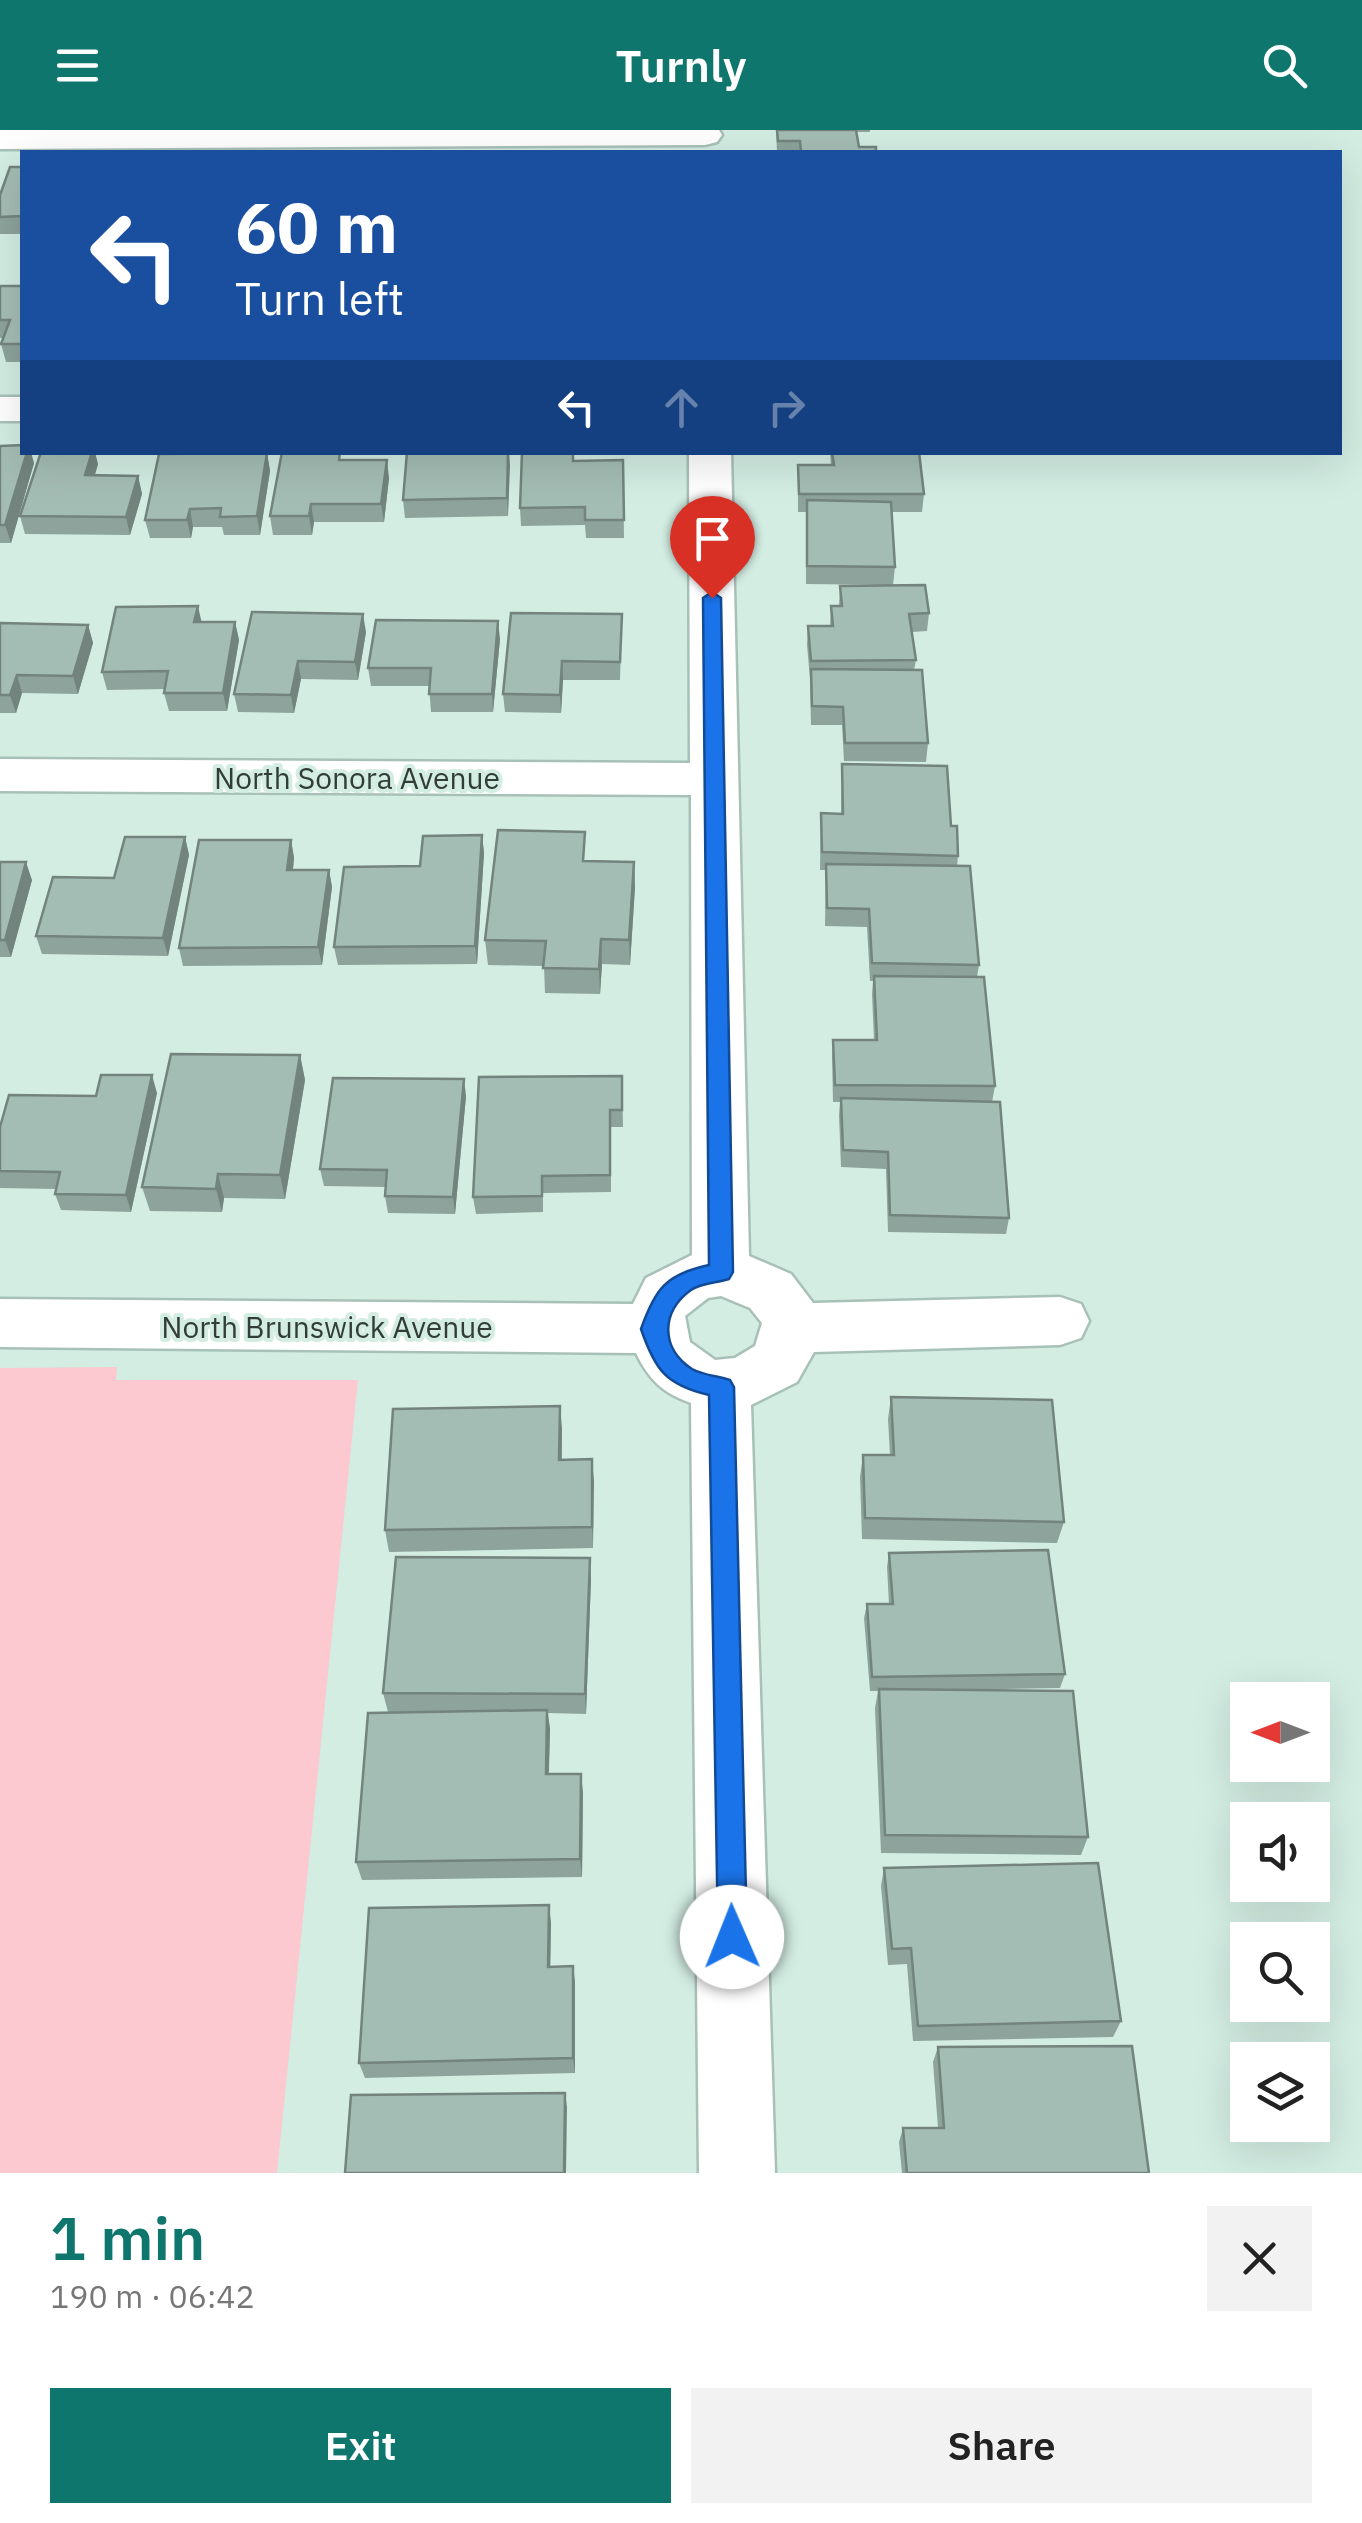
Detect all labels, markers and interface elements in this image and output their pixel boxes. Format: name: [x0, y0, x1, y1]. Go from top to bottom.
text: Turnly: [615, 36, 747, 94]
icon: menu: [50, 38, 105, 93]
icon: search: [1257, 38, 1312, 93]
text: 60 m: [235, 181, 398, 272]
icon: left: [70, 190, 200, 320]
text: Turn left: [235, 269, 404, 327]
icon: left: [549, 380, 604, 435]
icon: ahead: [654, 380, 709, 435]
icon: right: [759, 380, 814, 435]
pin: [670, 496, 755, 599]
icon: arrive: [685, 511, 740, 566]
street label: North Sonora Avenue: [214, 758, 500, 797]
street label: North Brunswick Avenue: [161, 1307, 493, 1346]
north arrow: [1230, 1682, 1330, 1782]
map controls: [1230, 1682, 1330, 2142]
button: sound: [1230, 1802, 1330, 1902]
position arrow: [680, 1885, 784, 1989]
button: search: [1230, 1922, 1330, 2022]
button: layers: [1230, 2042, 1330, 2142]
text: 1 min: [50, 2198, 205, 2277]
button: close: [1207, 2206, 1312, 2311]
text: 190 m · 06:42: [50, 2275, 255, 2317]
button: Exit: [50, 2388, 671, 2503]
button: Share: [691, 2388, 1312, 2503]

